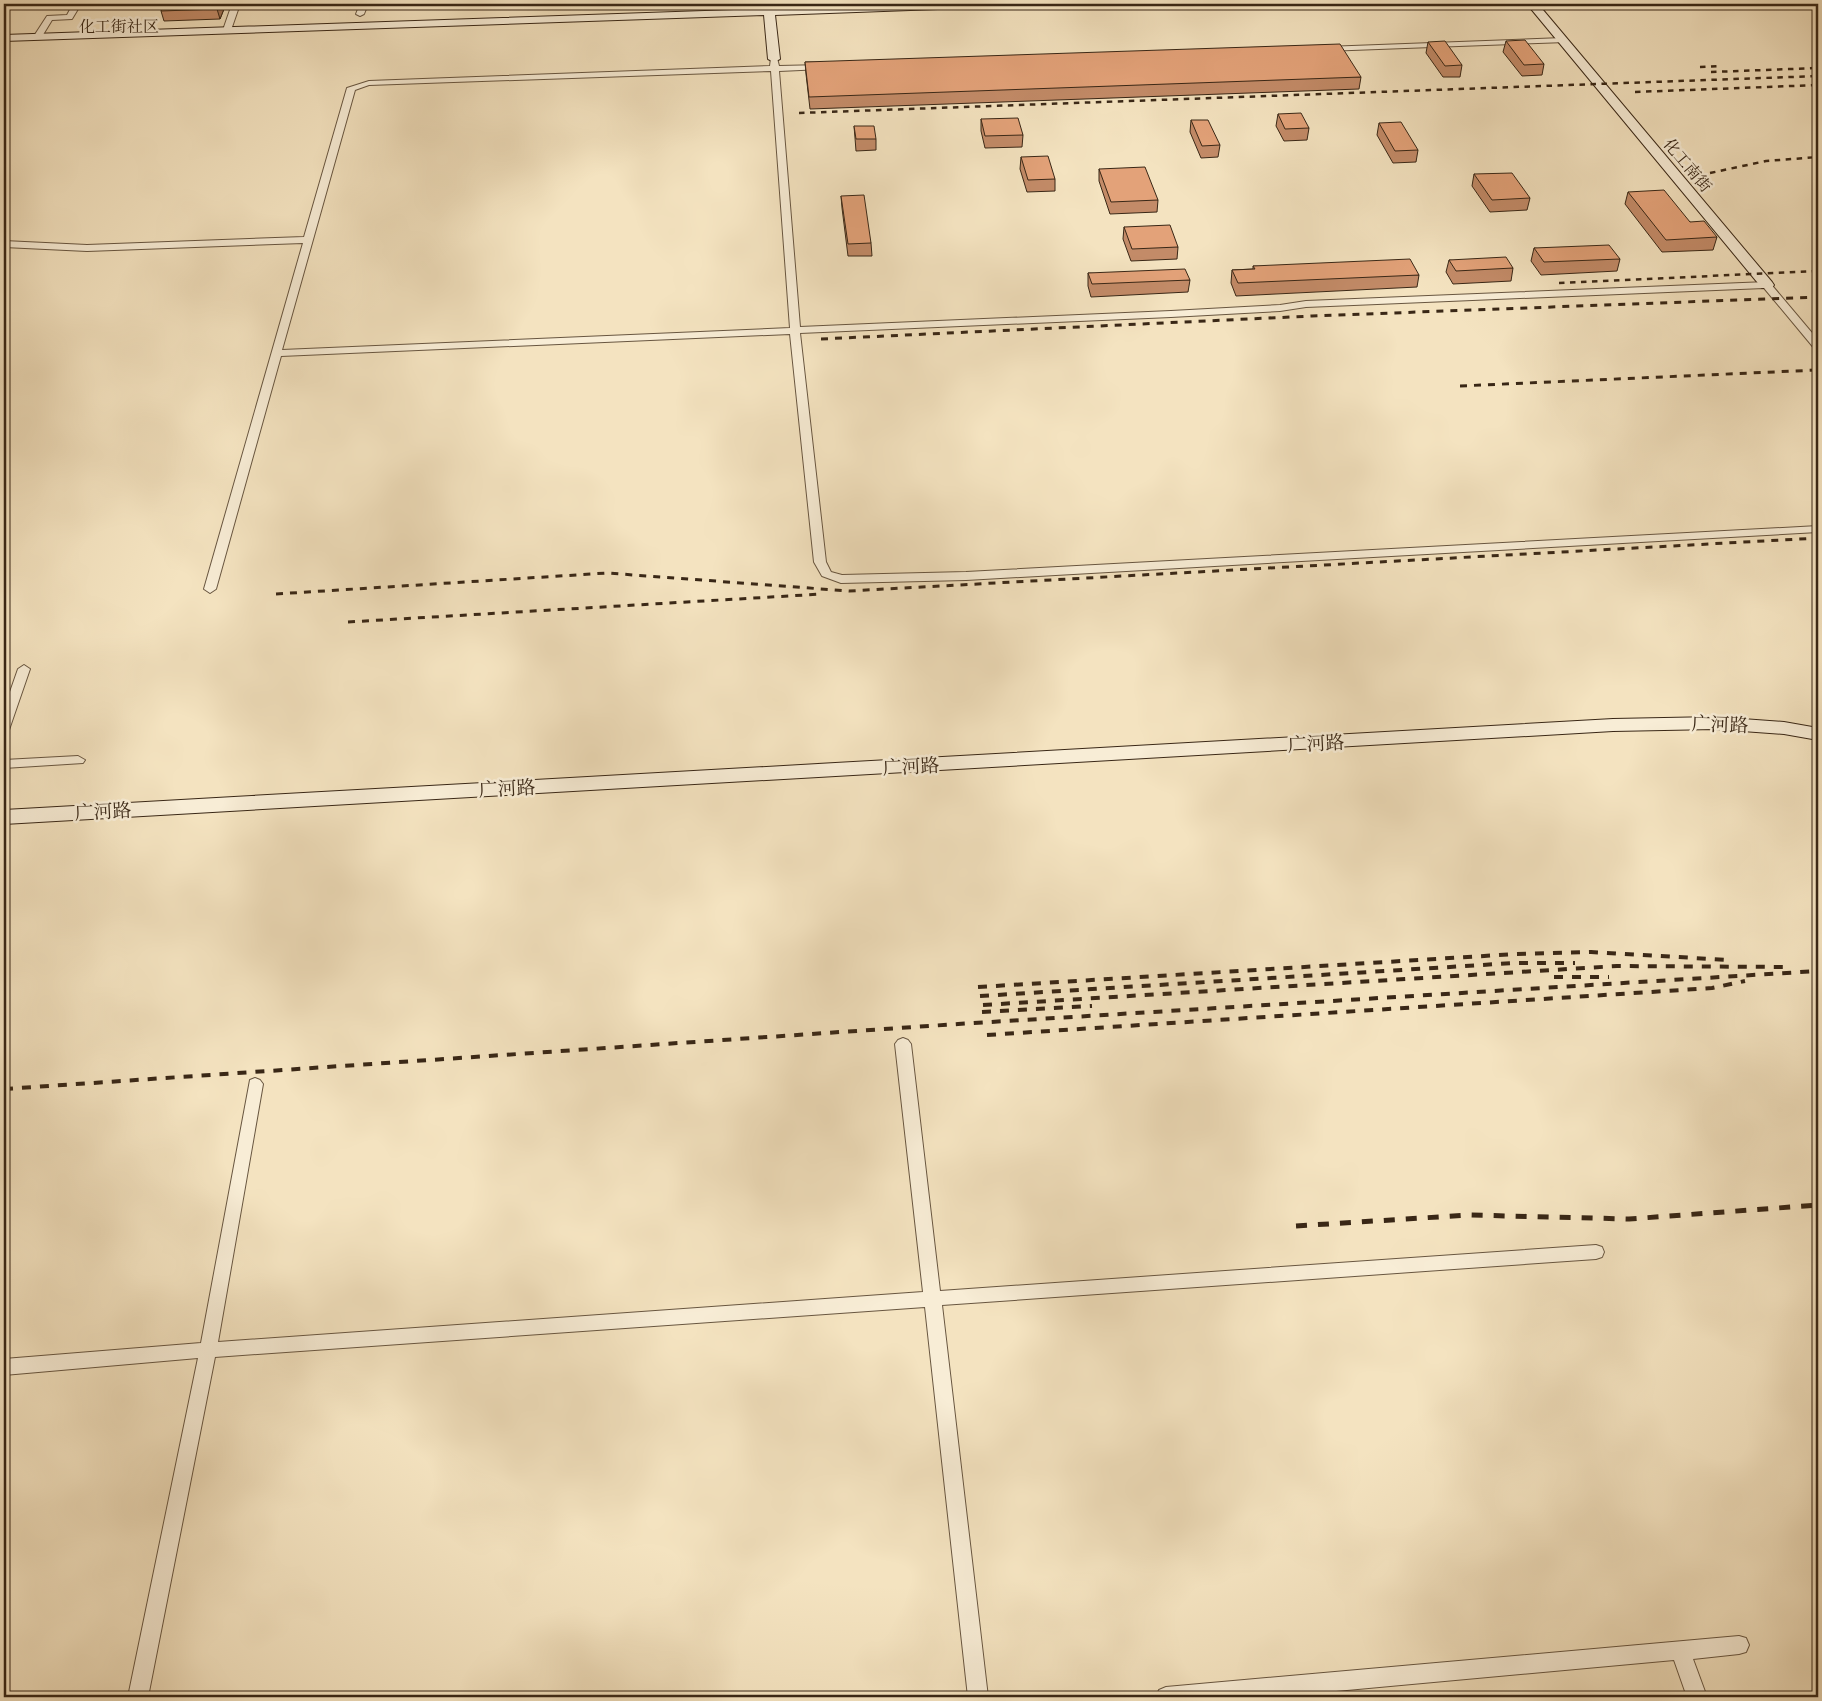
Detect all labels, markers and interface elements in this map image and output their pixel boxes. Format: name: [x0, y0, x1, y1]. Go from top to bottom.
district label: 化工街社区: [79, 14, 159, 38]
street label: 化工南街: [1658, 133, 1718, 197]
street label: 广河路: [1691, 709, 1749, 739]
street label: 广河路: [1287, 728, 1345, 758]
street label: 广河路: [882, 751, 940, 781]
street label: 广河路: [478, 773, 536, 803]
street label: 广河路: [74, 796, 132, 826]

